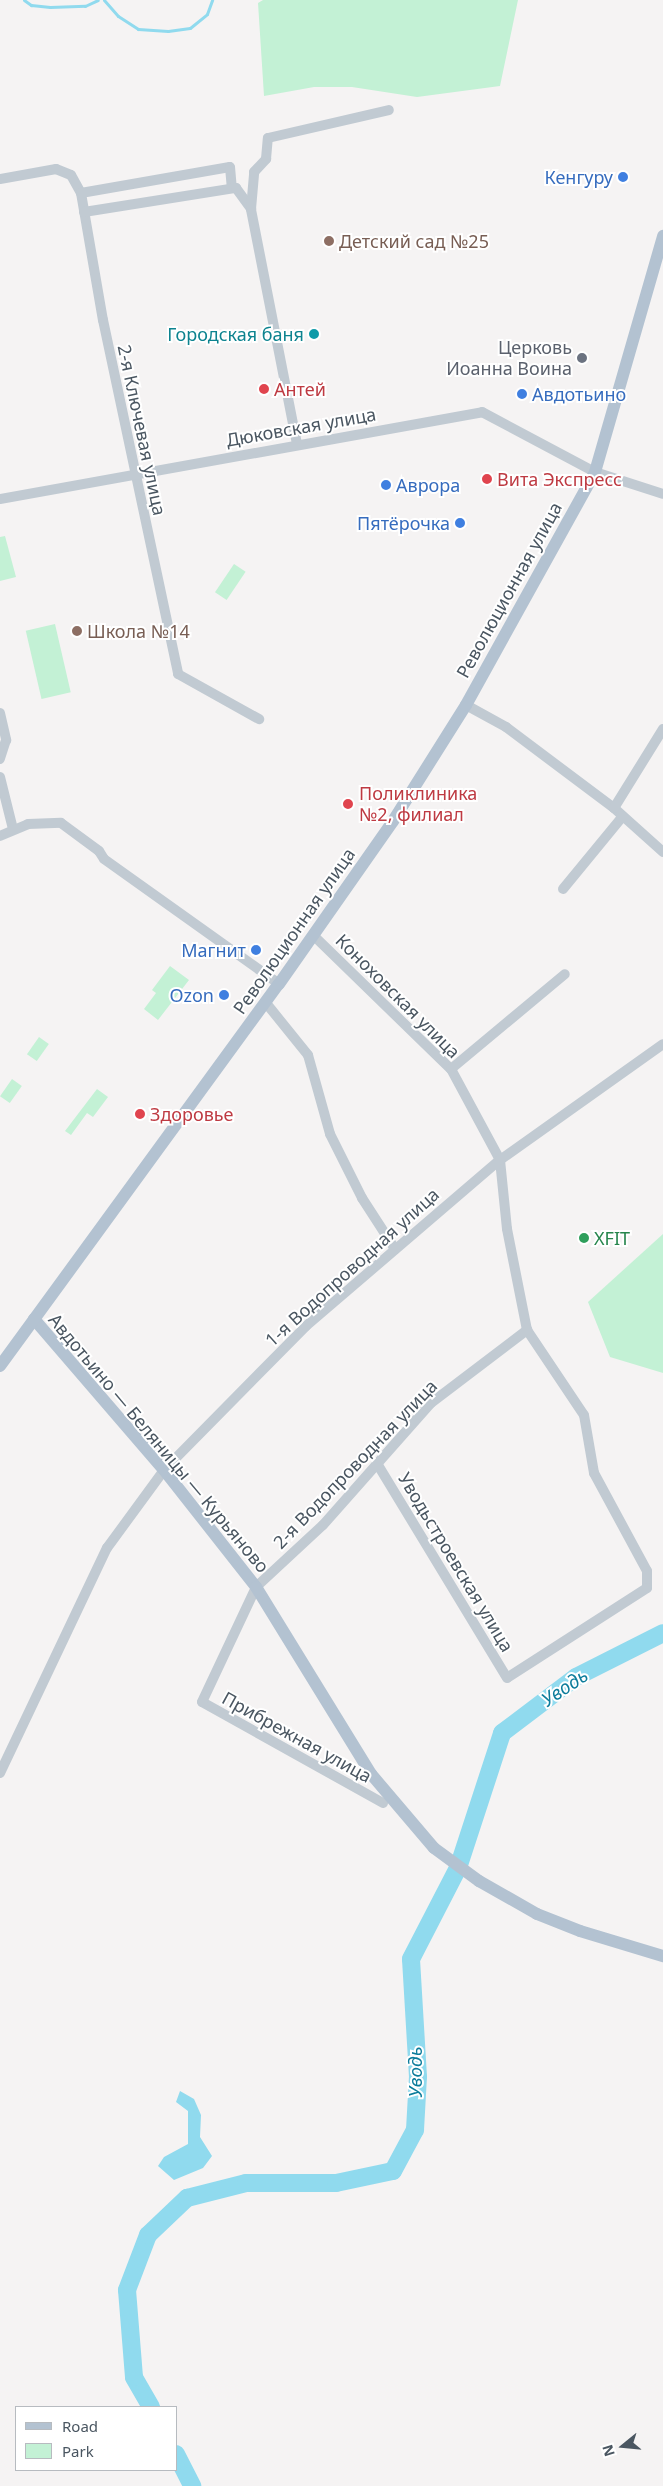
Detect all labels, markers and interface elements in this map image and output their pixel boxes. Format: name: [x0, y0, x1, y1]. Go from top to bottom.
place label: Кенгуру: [545, 166, 613, 188]
marker: Кенгуру: [617, 171, 629, 183]
place label: Детский сад №25: [339, 230, 489, 252]
marker: Детский сад №25: [323, 235, 335, 247]
place label: Городская баня: [167, 323, 304, 345]
marker: Городская баня: [308, 328, 320, 340]
place label: Церковь Иоанна Воина: [446, 337, 572, 379]
street label: 2-я Ключевая улица: [113, 343, 171, 517]
marker: Церковь Иоанна Воина: [576, 352, 588, 364]
place label: Антей: [274, 378, 326, 400]
marker: Антей: [258, 383, 270, 395]
place label: Авдотьино: [532, 383, 626, 405]
marker: Авдотьино: [516, 388, 528, 400]
street label: Дюковская улица: [224, 403, 378, 451]
place label: Вита Экспресс: [497, 468, 622, 490]
marker: Вита Экспресс: [481, 473, 493, 485]
place label: Аврора: [396, 474, 460, 496]
marker: Аврора: [380, 479, 392, 491]
street label: Революционная улица: [452, 498, 566, 682]
place label: Пятёрочка: [357, 512, 450, 534]
marker: Пятёрочка: [454, 517, 466, 529]
place label: Школа №14: [87, 620, 190, 642]
marker: Школа №14: [71, 625, 83, 637]
place label: Поликлиника №2, филиал: [359, 783, 477, 826]
marker: Поликлиника №2, филиал: [341, 797, 355, 811]
street label: Революционная улица: [229, 844, 359, 1018]
street label: Коноховская улица: [331, 929, 465, 1063]
place label: Магнит: [181, 939, 246, 961]
marker: Магнит: [250, 944, 262, 956]
place label: Ozon: [169, 984, 214, 1006]
marker: Ozon: [218, 989, 230, 1001]
place label: Здоровье: [150, 1103, 234, 1125]
marker: Здоровье: [134, 1108, 146, 1120]
street label: 1-я Водопроводная улица: [261, 1183, 443, 1351]
place label: XFIT: [594, 1227, 630, 1249]
marker: XFIT: [578, 1232, 590, 1244]
street label: Авдотьино — Беляницы — Курьяново: [44, 1309, 274, 1577]
street label: 2-я Водопроводная улица: [269, 1375, 441, 1553]
street label: Уводьстроевская улица: [394, 1468, 518, 1656]
water label: Уводь: [538, 1664, 592, 1712]
street label: Прибрежная улица: [219, 1687, 375, 1787]
water label: Уводь: [405, 2047, 427, 2097]
legend: [15, 2406, 178, 2471]
text: Road: [62, 2416, 98, 2436]
north arrow: [598, 2421, 648, 2471]
text: Park: [62, 2441, 94, 2461]
text: N: [597, 2442, 619, 2459]

